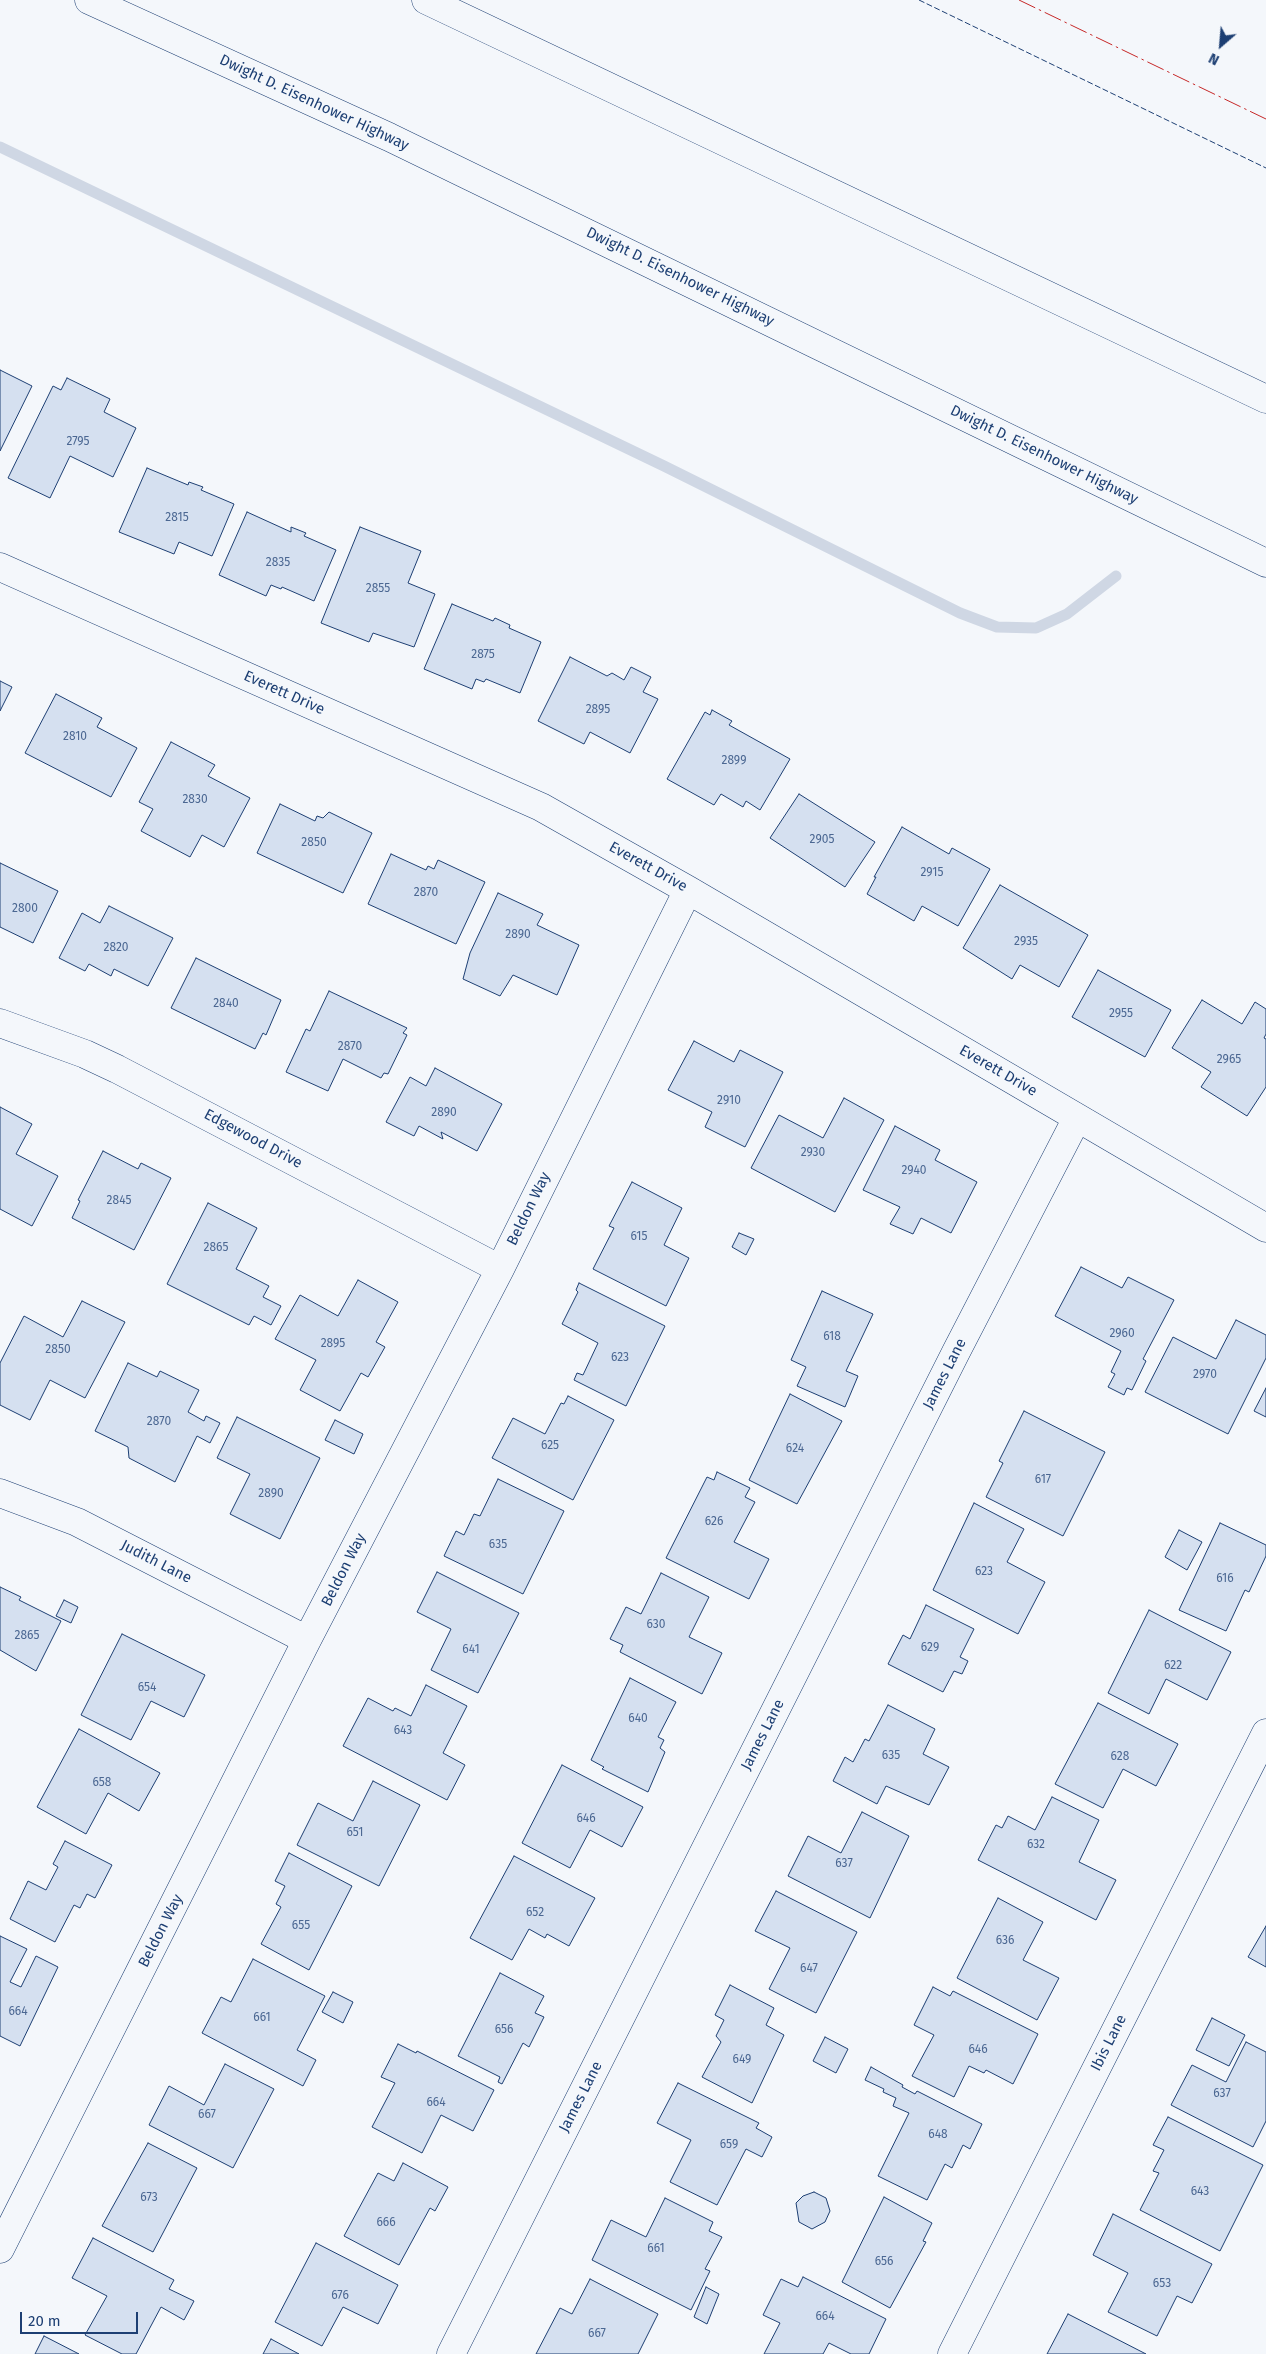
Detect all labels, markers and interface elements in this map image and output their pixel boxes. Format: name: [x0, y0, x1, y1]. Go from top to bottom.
north arrow: [1196, 20, 1246, 70]
text: N: [1206, 49, 1222, 68]
street label: Dwight D. Eisenhower Highway: [216, 51, 412, 155]
street label: Dwight D. Eisenhower Highway: [583, 224, 777, 330]
street label: Dwight D. Eisenhower Highway: [947, 402, 1141, 508]
house number: 2795: [66, 435, 90, 449]
house number: 2815: [165, 511, 189, 525]
house number: 2835: [266, 556, 290, 570]
house number: 2855: [366, 582, 390, 596]
house number: 2875: [471, 648, 495, 662]
street label: Everett Drive: [241, 667, 327, 719]
house number: 2895: [586, 703, 610, 717]
house number: 2810: [63, 730, 87, 744]
house number: 2899: [722, 754, 746, 768]
house number: 2830: [182, 793, 208, 807]
house number: 2905: [810, 833, 834, 847]
house number: 2850: [301, 836, 327, 850]
street label: Everett Drive: [606, 838, 690, 896]
house number: 2915: [920, 866, 944, 880]
house number: 2870: [414, 886, 438, 900]
house number: 2800: [12, 902, 38, 916]
house number: 2890: [505, 928, 531, 942]
house number: 2935: [1014, 935, 1038, 949]
house number: 2820: [103, 941, 129, 955]
house number: 2840: [213, 997, 239, 1011]
house number: 2955: [1109, 1007, 1133, 1021]
house number: 2870: [338, 1040, 362, 1054]
street label: Everett Drive: [956, 1042, 1040, 1100]
house number: 2965: [1217, 1053, 1241, 1067]
house number: 2910: [717, 1094, 741, 1108]
street label: Edgewood Drive: [201, 1106, 305, 1172]
house number: 2890: [431, 1106, 457, 1120]
house number: 2930: [801, 1146, 825, 1160]
house number: 2940: [901, 1164, 927, 1178]
street label: Beldon Way: [504, 1169, 554, 1249]
house number: 2845: [107, 1194, 131, 1208]
house number: 615: [630, 1230, 648, 1244]
house number: 2865: [204, 1241, 228, 1255]
house number: 2960: [1109, 1327, 1135, 1341]
house number: 618: [823, 1330, 841, 1344]
street label: James Lane: [919, 1336, 971, 1412]
house number: 2895: [321, 1337, 345, 1351]
house number: 2850: [45, 1343, 71, 1357]
house number: 623: [611, 1351, 629, 1365]
house number: 2970: [1193, 1368, 1217, 1382]
house number: 2870: [147, 1415, 171, 1429]
house number: 625: [541, 1439, 559, 1453]
house number: 624: [786, 1442, 804, 1456]
house number: 617: [1035, 1473, 1051, 1487]
house number: 2890: [258, 1487, 284, 1501]
house number: 626: [705, 1515, 723, 1529]
street label: Beldon Way: [318, 1531, 370, 1609]
street label: Judith Lane: [118, 1536, 194, 1588]
house number: 635: [489, 1538, 507, 1552]
house number: 623: [975, 1565, 993, 1579]
house number: 616: [1216, 1572, 1234, 1586]
house number: 630: [647, 1618, 665, 1632]
house number: 2865: [15, 1629, 39, 1643]
house number: 629: [921, 1641, 939, 1655]
house number: 641: [462, 1643, 480, 1657]
house number: 622: [1164, 1659, 1182, 1673]
house number: 654: [138, 1681, 156, 1695]
street label: James Lane: [737, 1697, 789, 1773]
house number: 640: [628, 1712, 648, 1726]
house number: 643: [394, 1724, 412, 1738]
house number: 635: [882, 1749, 900, 1763]
house number: 628: [1111, 1750, 1129, 1764]
house number: 658: [93, 1776, 111, 1790]
house number: 646: [576, 1812, 596, 1826]
house number: 651: [347, 1826, 363, 1840]
house number: 632: [1027, 1838, 1045, 1852]
house number: 637: [835, 1857, 853, 1871]
street label: Beldon Way: [135, 1892, 187, 1970]
house number: 652: [526, 1906, 544, 1920]
house number: 655: [292, 1919, 310, 1933]
house number: 636: [996, 1934, 1014, 1948]
house number: 647: [800, 1962, 818, 1976]
house number: 664: [8, 2005, 28, 2019]
house number: 661: [253, 2011, 271, 2025]
street label: Ibis Lane: [1087, 2012, 1131, 2074]
house number: 656: [495, 2023, 513, 2037]
house number: 646: [968, 2043, 988, 2057]
house number: 649: [733, 2053, 751, 2067]
street label: James Lane: [555, 2059, 607, 2135]
house number: 637: [1213, 2087, 1231, 2101]
house number: 664: [426, 2096, 446, 2110]
house number: 667: [198, 2108, 216, 2122]
house number: 648: [928, 2128, 948, 2142]
house number: 659: [720, 2138, 738, 2152]
house number: 643: [1191, 2185, 1209, 2199]
house number: 673: [140, 2191, 158, 2205]
house number: 666: [376, 2216, 396, 2230]
house number: 661: [647, 2242, 665, 2256]
house number: 656: [875, 2255, 893, 2269]
house number: 653: [1153, 2277, 1171, 2291]
house number: 676: [331, 2289, 349, 2303]
scale bar: [22, 2302, 140, 2334]
house number: 664: [815, 2310, 835, 2324]
text: 20 m: [28, 2312, 61, 2330]
house number: 667: [588, 2327, 606, 2341]

